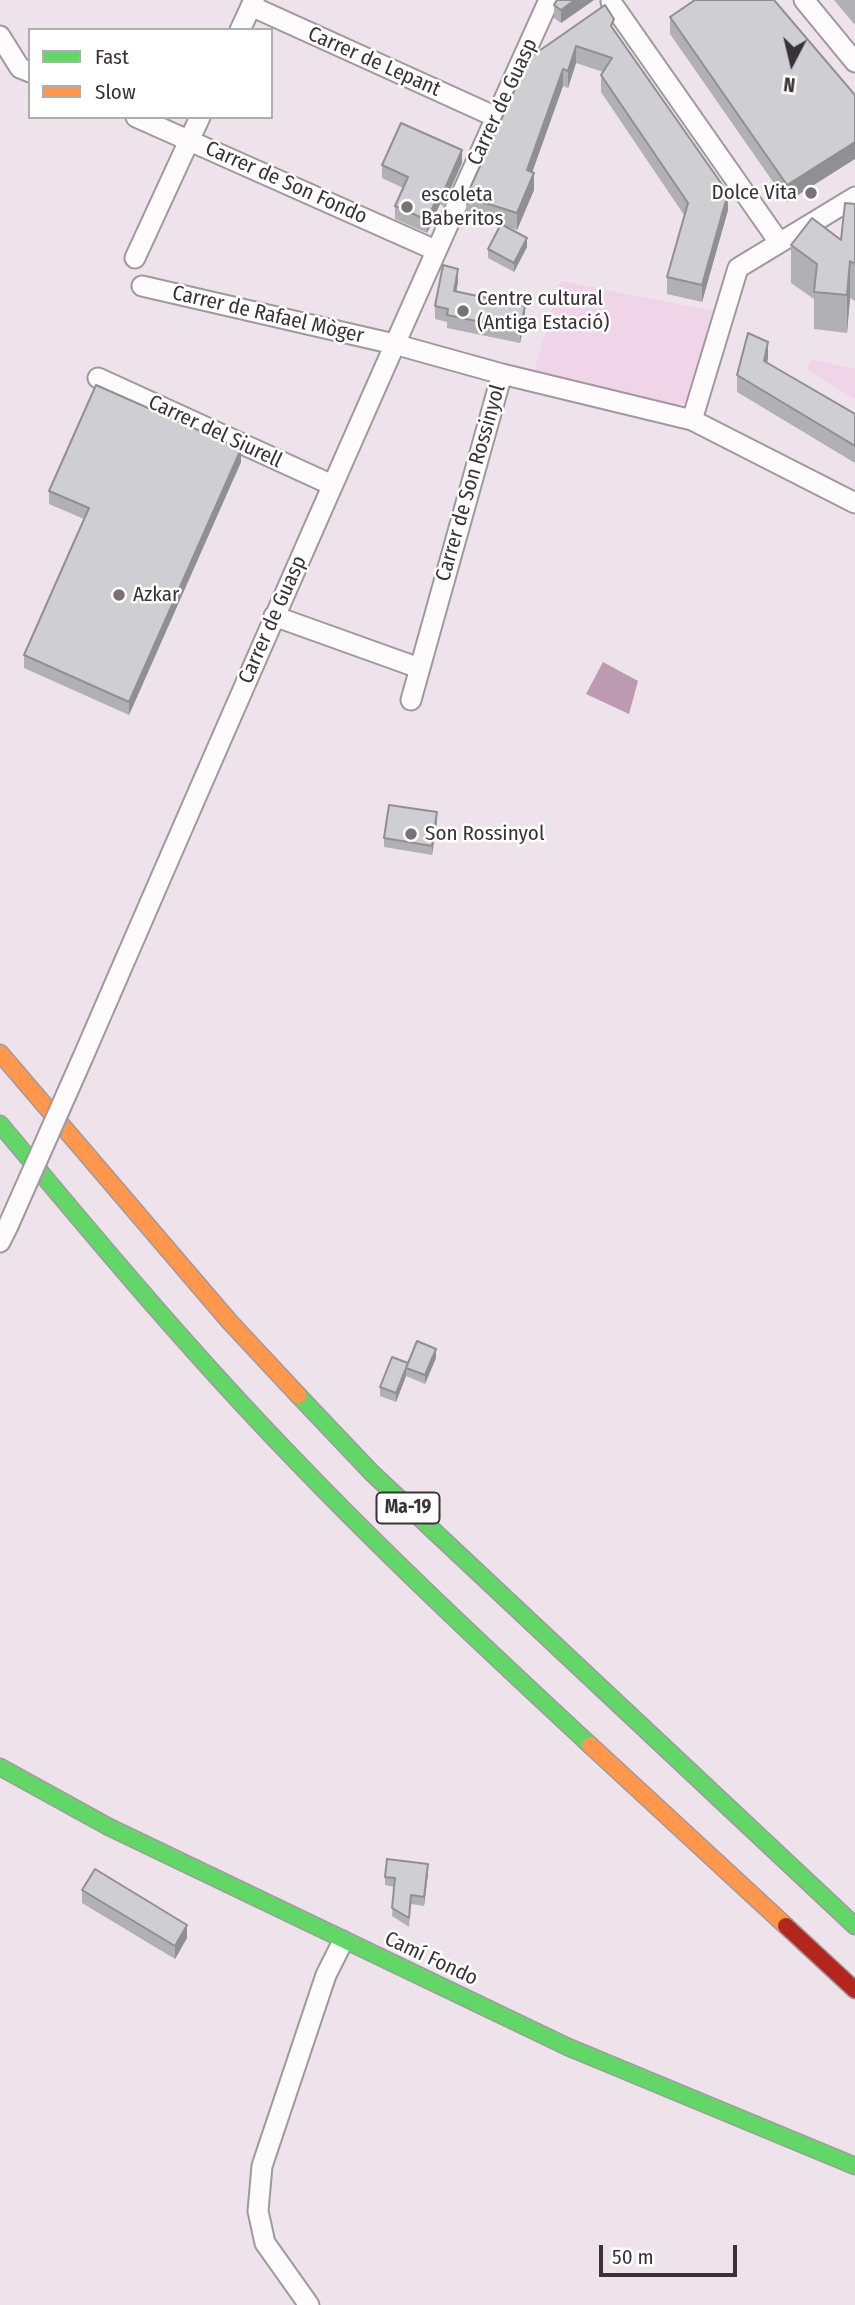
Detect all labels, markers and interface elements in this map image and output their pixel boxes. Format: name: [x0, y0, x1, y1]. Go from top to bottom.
street label: Carrer de Lepant: [304, 22, 444, 102]
legend: [28, 28, 273, 119]
north arrow: [757, 28, 827, 98]
street label: Carrer de Guasp: [463, 34, 543, 170]
text: Fast: [95, 44, 129, 70]
text: N: [782, 72, 796, 96]
text: Slow: [95, 79, 136, 105]
street label: Carrer de Son Fondo: [201, 136, 371, 230]
place label: Dolce Vita: [711, 180, 797, 206]
place label: escoleta Baberitos: [421, 182, 504, 232]
marker: Dolce Vita: [803, 185, 819, 201]
marker: escoleta Baberitos: [399, 199, 415, 215]
street label: Carrer de Rafael Mòger: [170, 281, 366, 349]
place label: Centre cultural (Antiga Estació): [477, 286, 609, 336]
marker: Centre cultural (Antiga Estació): [455, 303, 471, 319]
street label: Carrer de Son Rossinyol: [431, 382, 511, 584]
street label: Carrer del Siurell: [144, 390, 286, 474]
street label: Carrer de Guasp: [234, 552, 312, 688]
place label: Azkar: [133, 582, 179, 608]
marker: Azkar: [111, 587, 127, 603]
place label: Son Rossinyol: [425, 821, 544, 847]
marker: Son Rossinyol: [403, 826, 419, 842]
road number: Ma-19: [376, 1492, 440, 1524]
street label: Camí Fondo: [380, 1926, 482, 1992]
scale bar: [603, 2232, 741, 2276]
text: 50 m: [612, 2244, 654, 2270]

